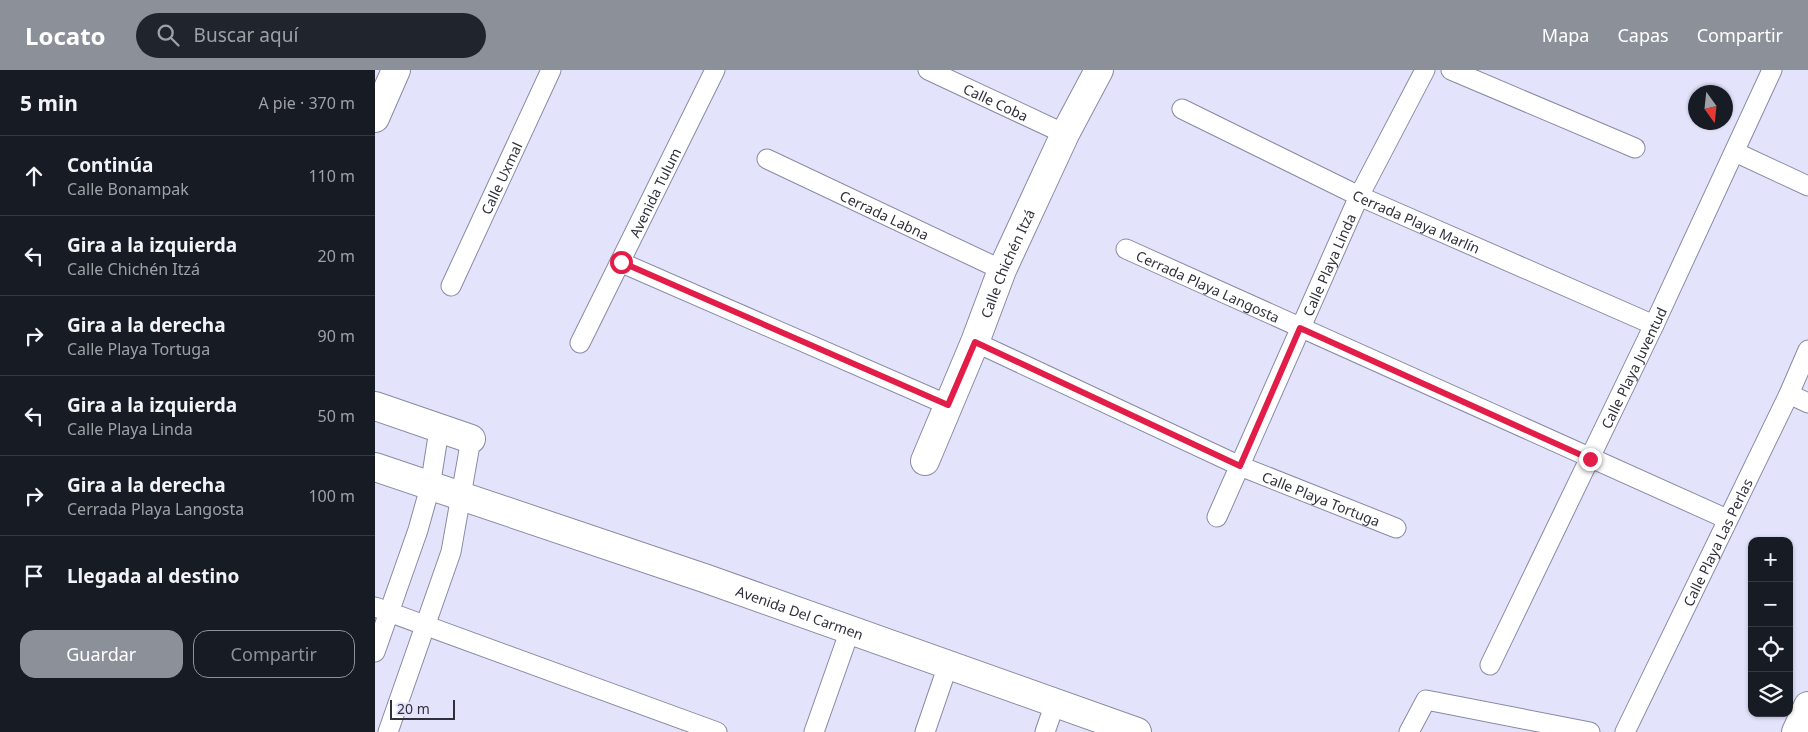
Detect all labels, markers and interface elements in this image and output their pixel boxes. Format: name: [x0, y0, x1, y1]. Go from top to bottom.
search box: [136, 13, 486, 58]
text: Locato: [25, 19, 106, 52]
icon: search: [154, 21, 182, 49]
text: Buscar aquí: [194, 22, 298, 48]
text: Mapa: [1542, 23, 1589, 47]
text: Capas: [1617, 23, 1669, 47]
text: Compartir: [1697, 23, 1783, 47]
street label: Calle Coba: [961, 78, 1031, 125]
north arrow: [1688, 85, 1733, 130]
text: 5 min: [20, 89, 78, 117]
text: A pie · 370 m: [258, 92, 355, 114]
street label: Calle Uxmal: [476, 139, 526, 217]
street label: Avenida Tulum: [624, 144, 685, 240]
text: Continúa: [67, 152, 153, 178]
icon: ahead: [20, 162, 48, 190]
text: 110 m: [308, 165, 355, 187]
text: Calle Bonampak: [67, 178, 189, 200]
street label: Cerrada Labna: [837, 185, 932, 244]
street label: Cerrada Playa Marlín: [1350, 185, 1483, 257]
street label: Calle Chichén Itzá: [975, 206, 1038, 320]
street label: Calle Playa Linda: [1298, 210, 1360, 319]
text: Gira a la izquierda: [67, 232, 237, 258]
icon: left: [20, 242, 48, 270]
text: 20 m: [318, 245, 355, 267]
street label: Cerrada Playa Langosta: [1133, 245, 1283, 326]
route start: [610, 251, 633, 274]
text: Calle Chichén Itzá: [67, 258, 200, 280]
street label: Calle Playa Juventud: [1596, 304, 1671, 432]
text: Gira a la derecha: [67, 312, 226, 338]
icon: right: [20, 322, 48, 350]
text: 90 m: [318, 325, 355, 347]
text: Calle Playa Tortuga: [67, 338, 210, 360]
text: Gira a la izquierda: [67, 392, 237, 418]
icon: left: [20, 402, 48, 430]
text: 50 m: [318, 405, 355, 427]
text: Calle Playa Linda: [67, 418, 193, 440]
route end: [1579, 448, 1602, 471]
street label: Calle Playa Tortuga: [1259, 466, 1383, 530]
text: Gira a la derecha: [67, 472, 226, 498]
street label: Calle Playa Las Perlas: [1678, 475, 1756, 609]
icon: right: [20, 482, 48, 510]
text: 100 m: [308, 485, 355, 507]
text: Cerrada Playa Langosta: [67, 498, 244, 520]
map controls: [1748, 537, 1793, 717]
button: +: [1748, 537, 1793, 582]
icon: arrive: [20, 562, 48, 590]
text: Llegada al destino: [67, 563, 239, 589]
street label: Avenida Del Carmen: [734, 581, 866, 643]
button: −: [1748, 582, 1793, 627]
button: locate: [1748, 627, 1793, 672]
button: Guardar: [20, 630, 183, 678]
button: Compartir: [193, 630, 355, 678]
button: layers: [1748, 672, 1793, 717]
scale bar: [390, 697, 455, 720]
text: 20 m: [397, 699, 430, 718]

